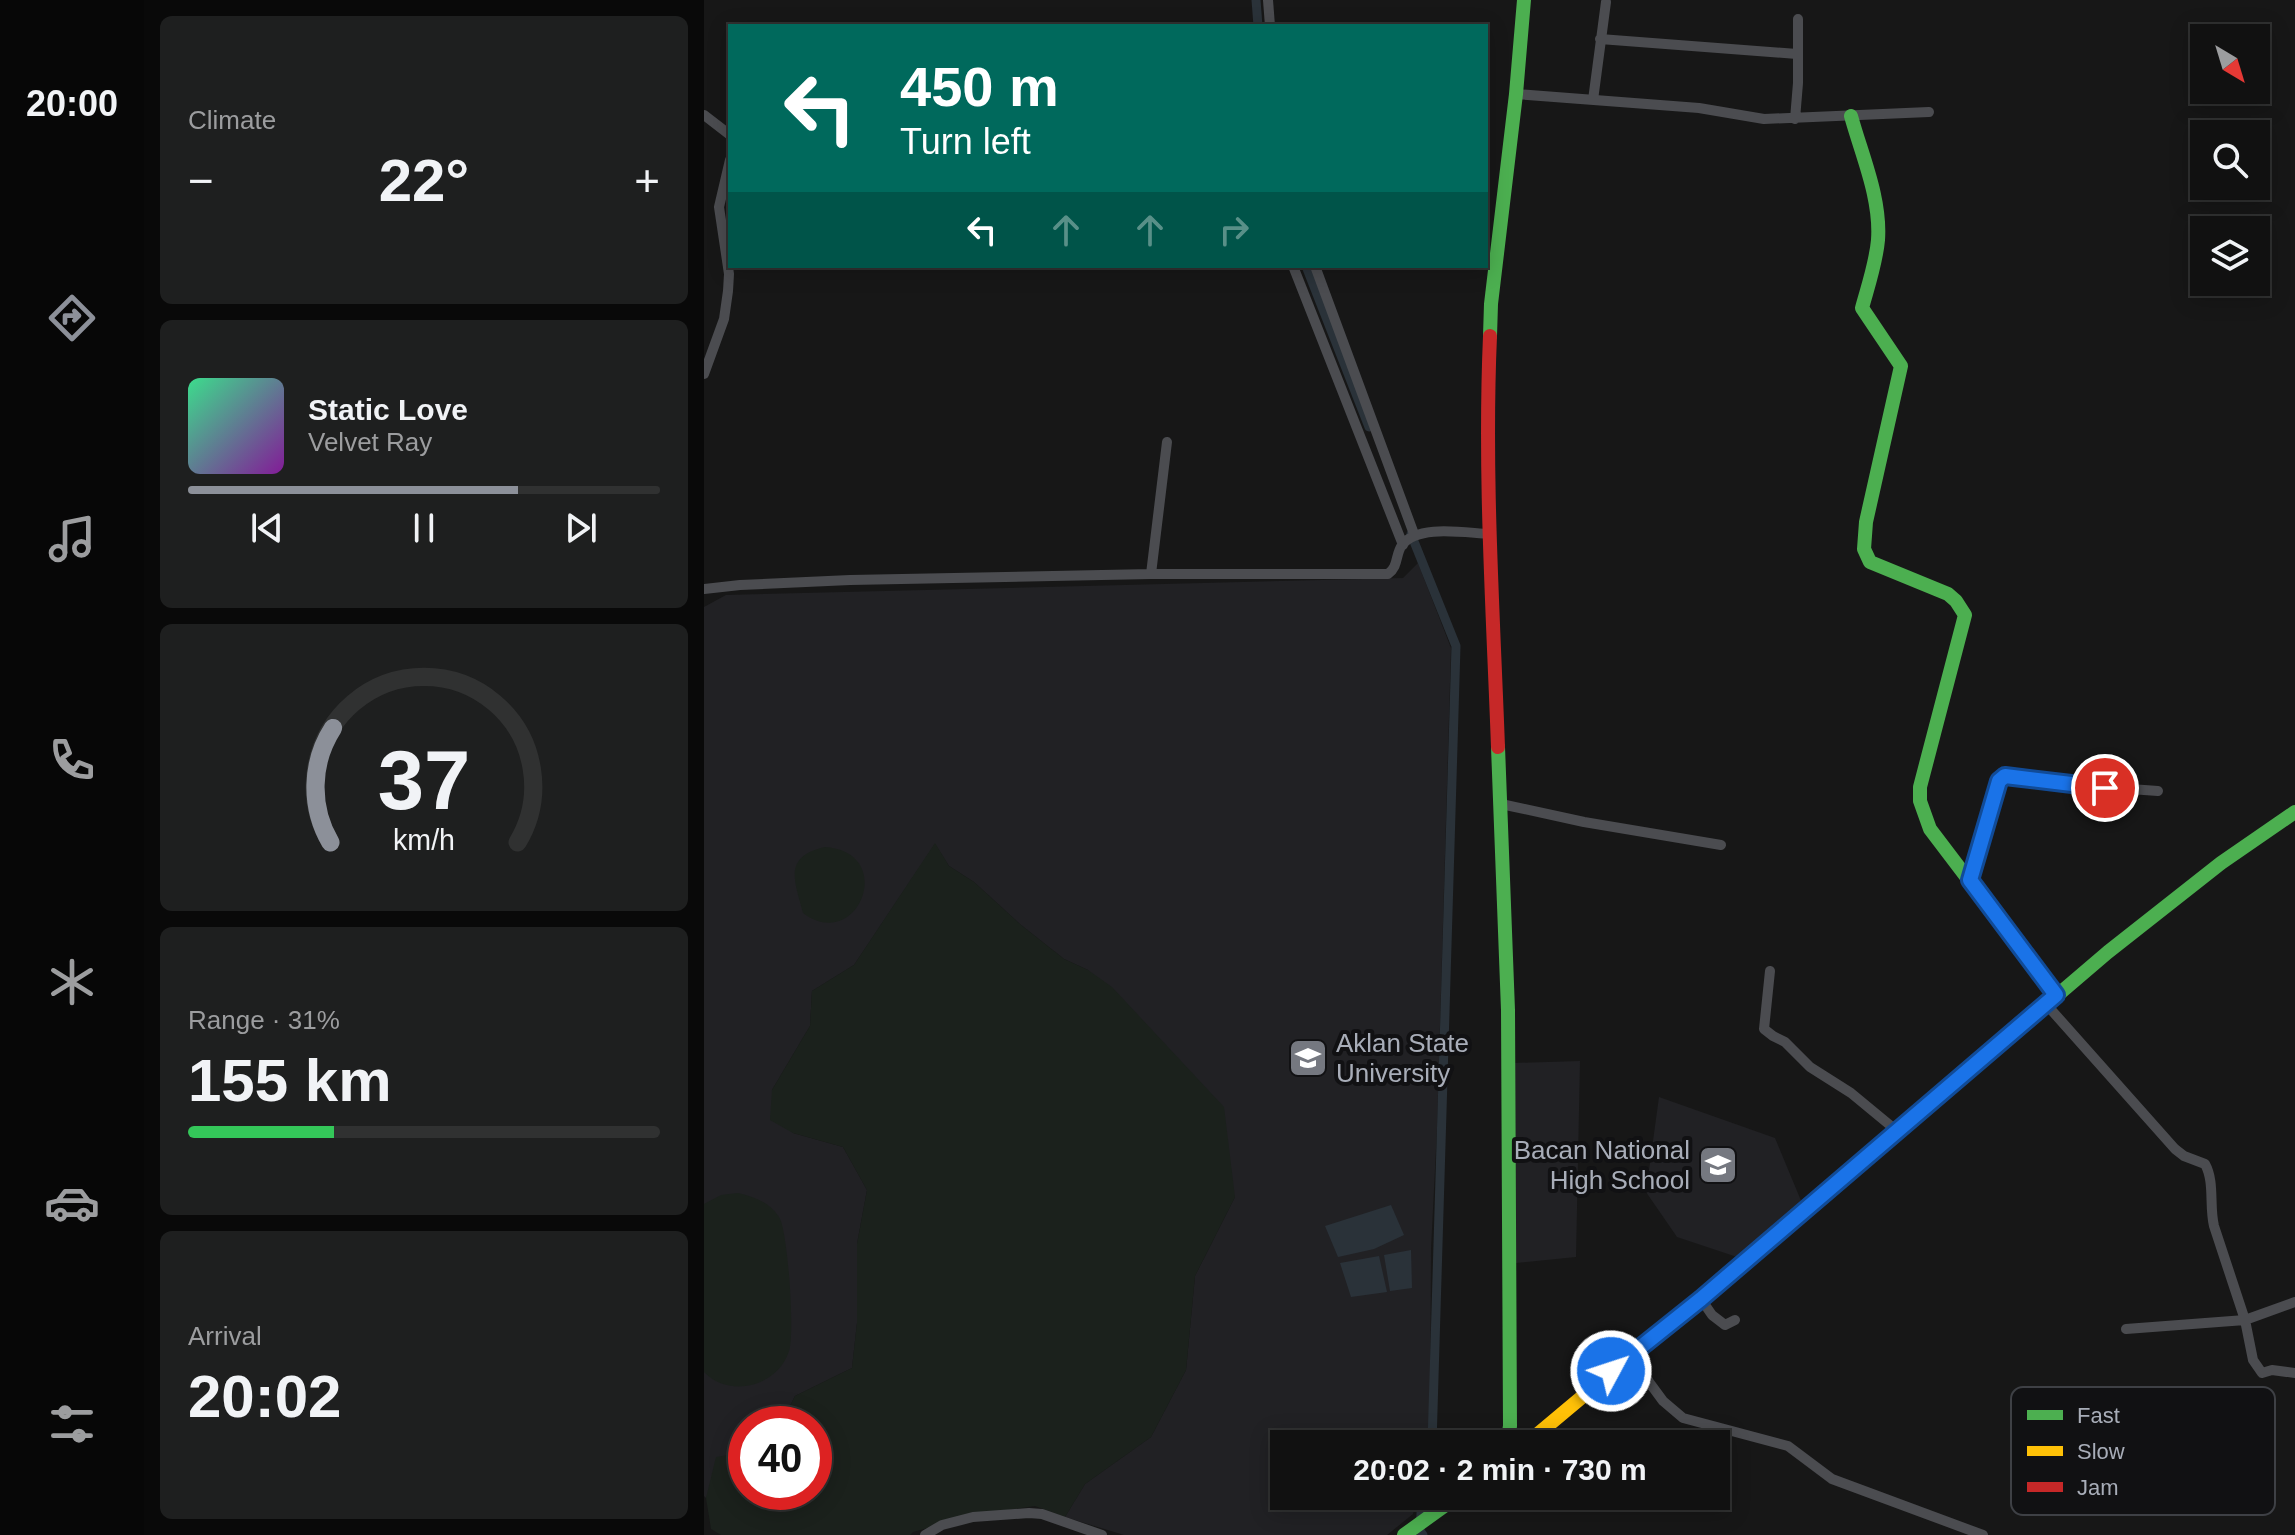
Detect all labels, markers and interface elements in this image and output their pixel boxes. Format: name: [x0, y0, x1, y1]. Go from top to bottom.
north arrow: [2190, 24, 2270, 104]
map controls: [2190, 24, 2270, 296]
text: 450 m: [900, 55, 1059, 118]
icon: left: [768, 56, 872, 160]
text: 20:00: [26, 83, 118, 124]
text: Climate: [188, 105, 276, 135]
button: search: [2190, 120, 2270, 200]
text: Turn left: [900, 121, 1031, 162]
text: 22°: [379, 147, 469, 214]
text: −: [188, 156, 214, 205]
text: +: [634, 156, 660, 205]
icon: left: [960, 208, 1004, 252]
icon: ahead: [1044, 208, 1088, 252]
icon: ahead: [1128, 208, 1172, 252]
icon: right: [1212, 208, 1256, 252]
button: layers: [2190, 216, 2270, 296]
icon: directions: [44, 290, 100, 346]
text: Static Love: [308, 393, 468, 426]
text: Velvet Ray: [308, 427, 432, 457]
icon: previous: [245, 506, 289, 550]
icon: pause: [402, 506, 446, 550]
icon: next: [559, 506, 603, 550]
icon: music: [44, 511, 100, 567]
icon: phone: [44, 732, 100, 788]
text: 37: [378, 734, 470, 827]
pin: [2071, 754, 2139, 822]
icon: arrive: [2083, 766, 2127, 810]
text: km/h: [393, 825, 455, 857]
icon: climate: [44, 954, 100, 1010]
text: Range · 31%: [188, 1005, 340, 1035]
place label: Aklan State University: [1336, 1028, 1469, 1088]
school or university icon: Aklan State University: [1287, 1037, 1329, 1079]
text: 155 km: [188, 1047, 392, 1114]
place label: Bacan National High School: [1514, 1135, 1690, 1195]
school or university icon: Bacan National High School: [1697, 1144, 1739, 1186]
icon: car: [44, 1175, 100, 1231]
text: Arrival: [188, 1321, 262, 1351]
position arrow: [1569, 1329, 1653, 1413]
text: 20:02: [188, 1363, 341, 1430]
legend: [2011, 1387, 2275, 1515]
icon: filters: [44, 1396, 100, 1452]
text: Fast: [2077, 1403, 2120, 1428]
speed limit sign: 40: [728, 1406, 832, 1510]
text: Slow: [2077, 1439, 2125, 1464]
text: 20:02 · 2 min · 730 m: [1353, 1453, 1647, 1486]
text: Jam: [2077, 1475, 2119, 1500]

